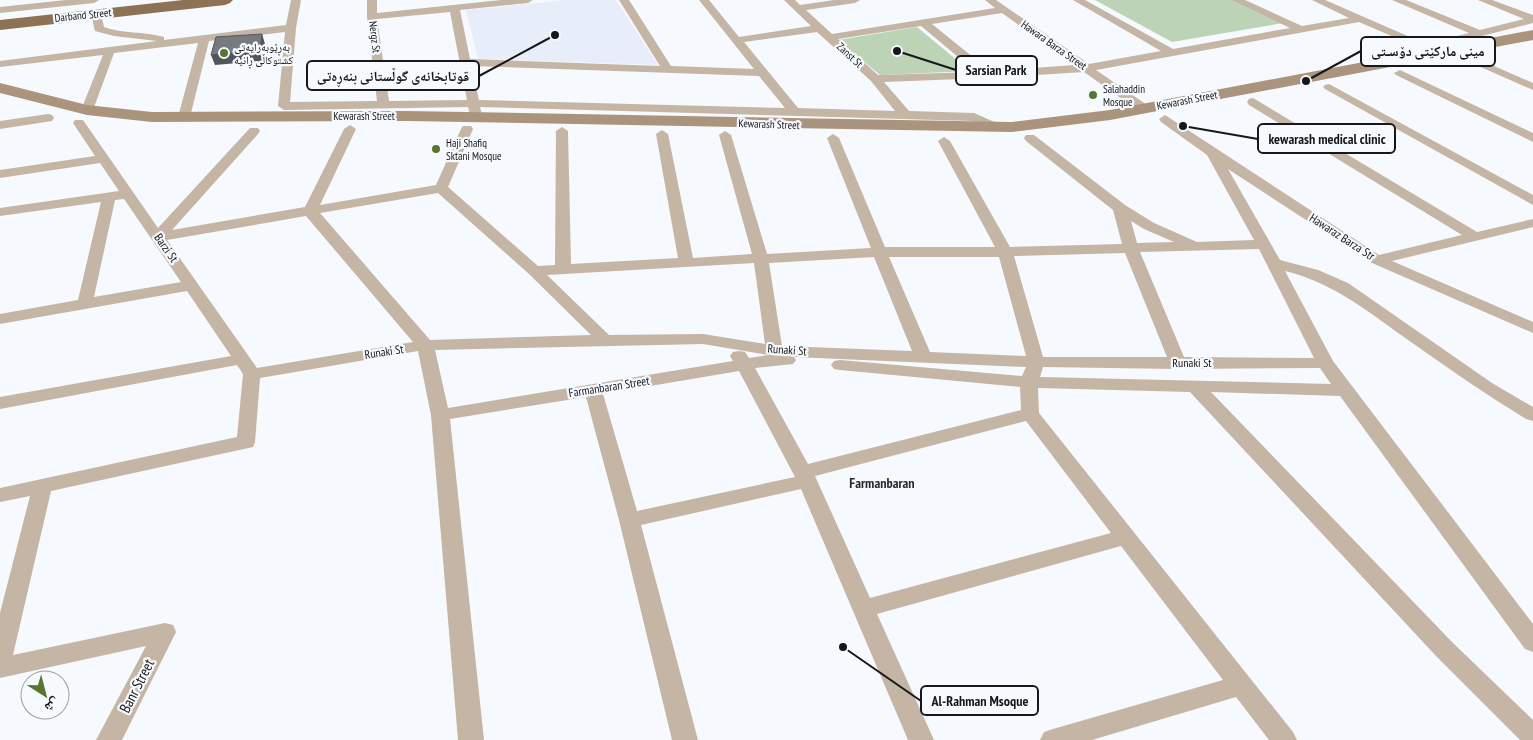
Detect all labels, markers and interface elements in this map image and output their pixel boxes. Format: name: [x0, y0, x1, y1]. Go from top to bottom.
street label: Darband Street: [54, 5, 112, 25]
street label: Hawara Barza Street: [1018, 17, 1090, 73]
street label: Nergz St: [366, 20, 384, 54]
callout: مینی مارکێتی دۆسـتی: [1361, 37, 1495, 66]
street label: Zanst St: [834, 39, 866, 71]
place label: بەڕێوبەرایەتی کشتوکاڵی ڕانیە: [234, 40, 294, 69]
text: مینی مارکێتی دۆسـتی: [1371, 42, 1485, 60]
marker: بەڕێوبەرایەتی کشتوکاڵی ڕانیە: [218, 47, 230, 59]
callout: Sarsian Park: [956, 56, 1037, 85]
callout: قوتابخانه‌ی گوڵستانی بنه‌ڕه‌تی: [307, 61, 479, 90]
text: Sarsian Park: [965, 61, 1027, 79]
text: قوتابخانه‌ی گوڵستانی بنه‌ڕه‌تی: [317, 67, 469, 88]
place label: Salahaddin Mosque: [1103, 82, 1145, 109]
street label: Kewarash Street: [1156, 87, 1218, 113]
marker: Salahaddin Mosque: [1087, 89, 1099, 101]
street label: Kewarash Street: [333, 109, 395, 123]
street label: Kewarash Street: [738, 116, 800, 132]
callout: kewarash medical clinic: [1258, 124, 1395, 153]
text: kewarash medical clinic: [1268, 130, 1386, 148]
place label: Haji Shafiq Sktani Mosque: [446, 136, 502, 163]
marker: Haji Shafiq Sktani Mosque: [430, 143, 442, 155]
street label: Hawaraz Barza Str: [1307, 210, 1378, 264]
street label: Barzi St: [151, 230, 182, 266]
street label: Runaki St: [363, 341, 405, 362]
street label: Runaki St: [767, 341, 808, 358]
street label: Runaki St: [1172, 355, 1212, 370]
street label: Farmanbaran Street: [567, 373, 651, 400]
district label: Farmanbaran: [849, 474, 915, 492]
street label: Banr Street: [115, 656, 158, 716]
north arrow: [20, 670, 70, 720]
callout: Al-Rahman Msoque: [921, 686, 1038, 715]
text: Al-Rahman Msoque: [931, 692, 1028, 710]
text: ش: [41, 694, 64, 717]

